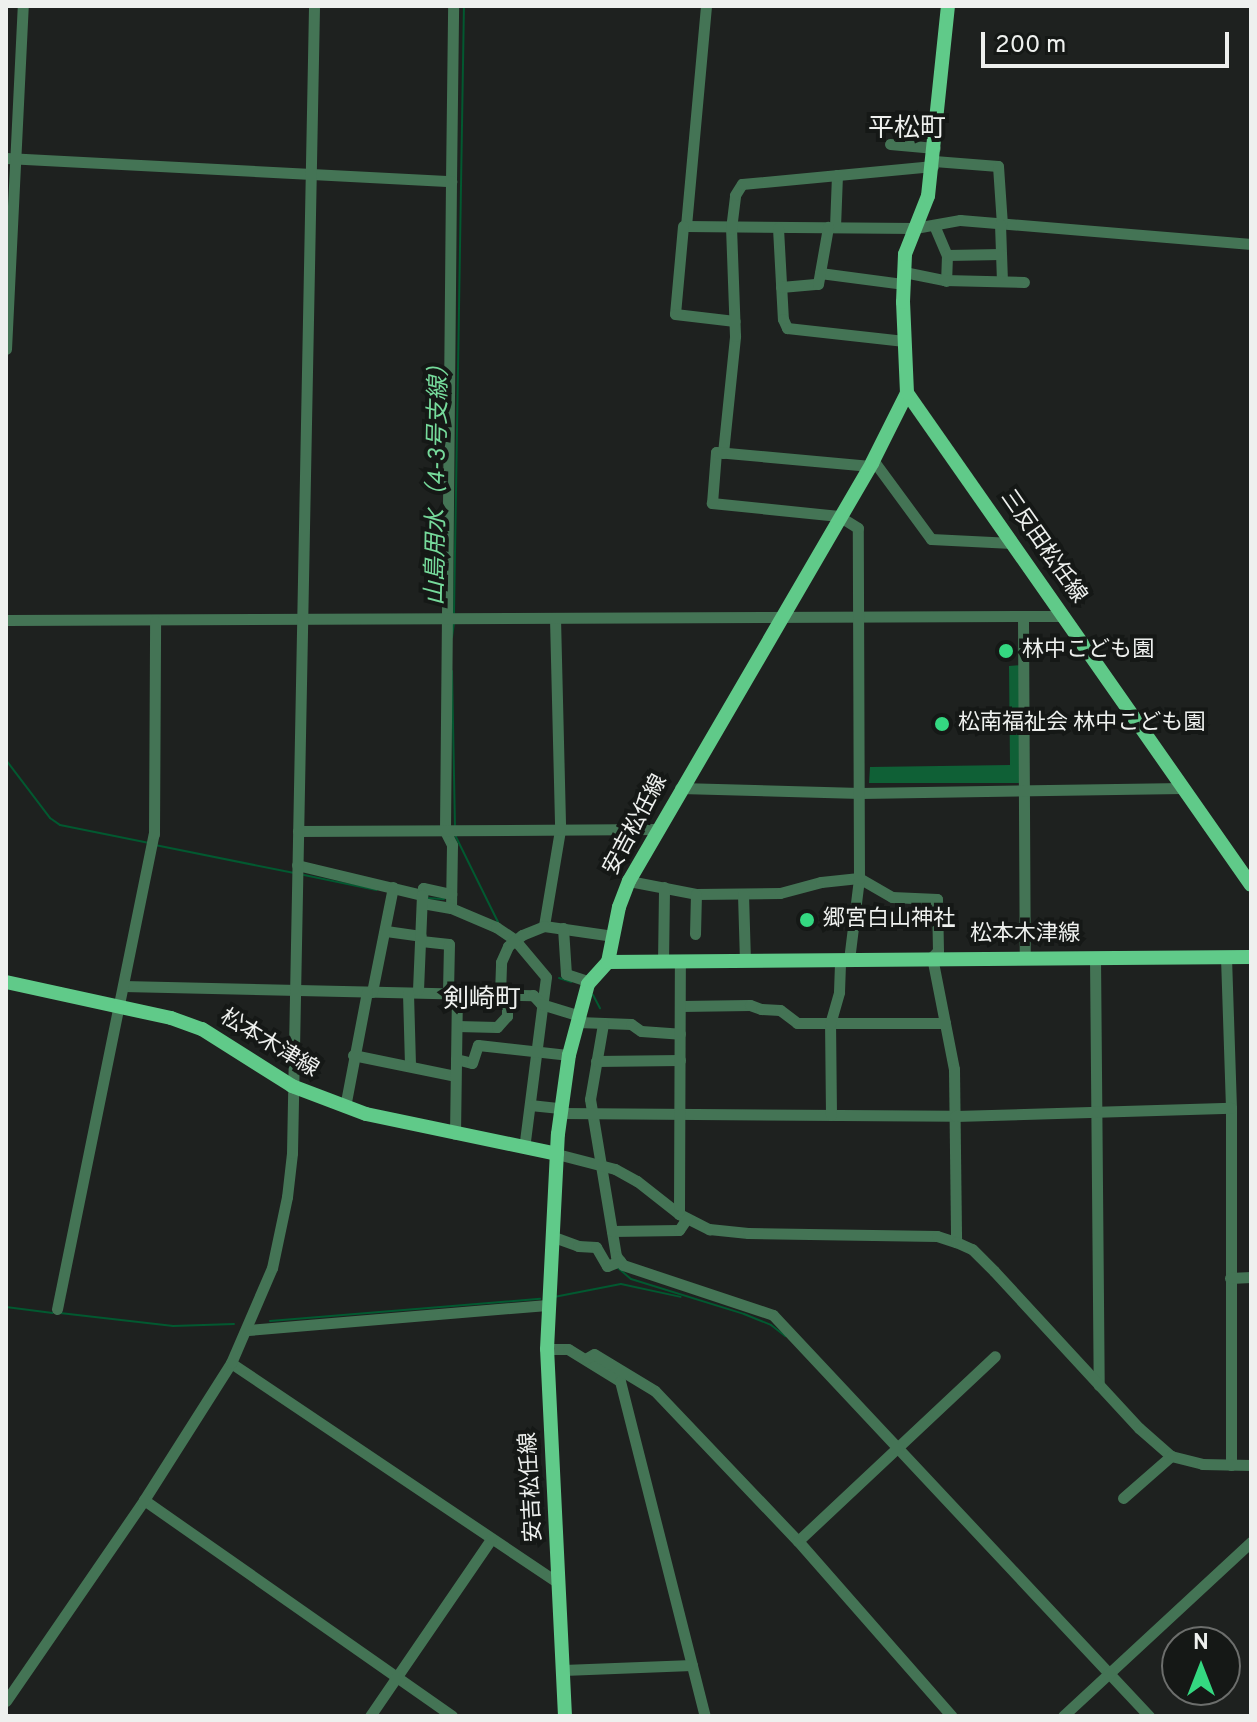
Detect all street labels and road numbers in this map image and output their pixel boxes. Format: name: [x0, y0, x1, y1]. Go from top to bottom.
street label: 三反田松任線: [994, 485, 1092, 609]
street label: 安吉松任線: [599, 770, 673, 880]
street label: 松本木津線: [970, 922, 1080, 948]
street label: 松本木津線: [215, 1004, 323, 1084]
street label: 安吉松任線: [516, 1431, 548, 1543]

